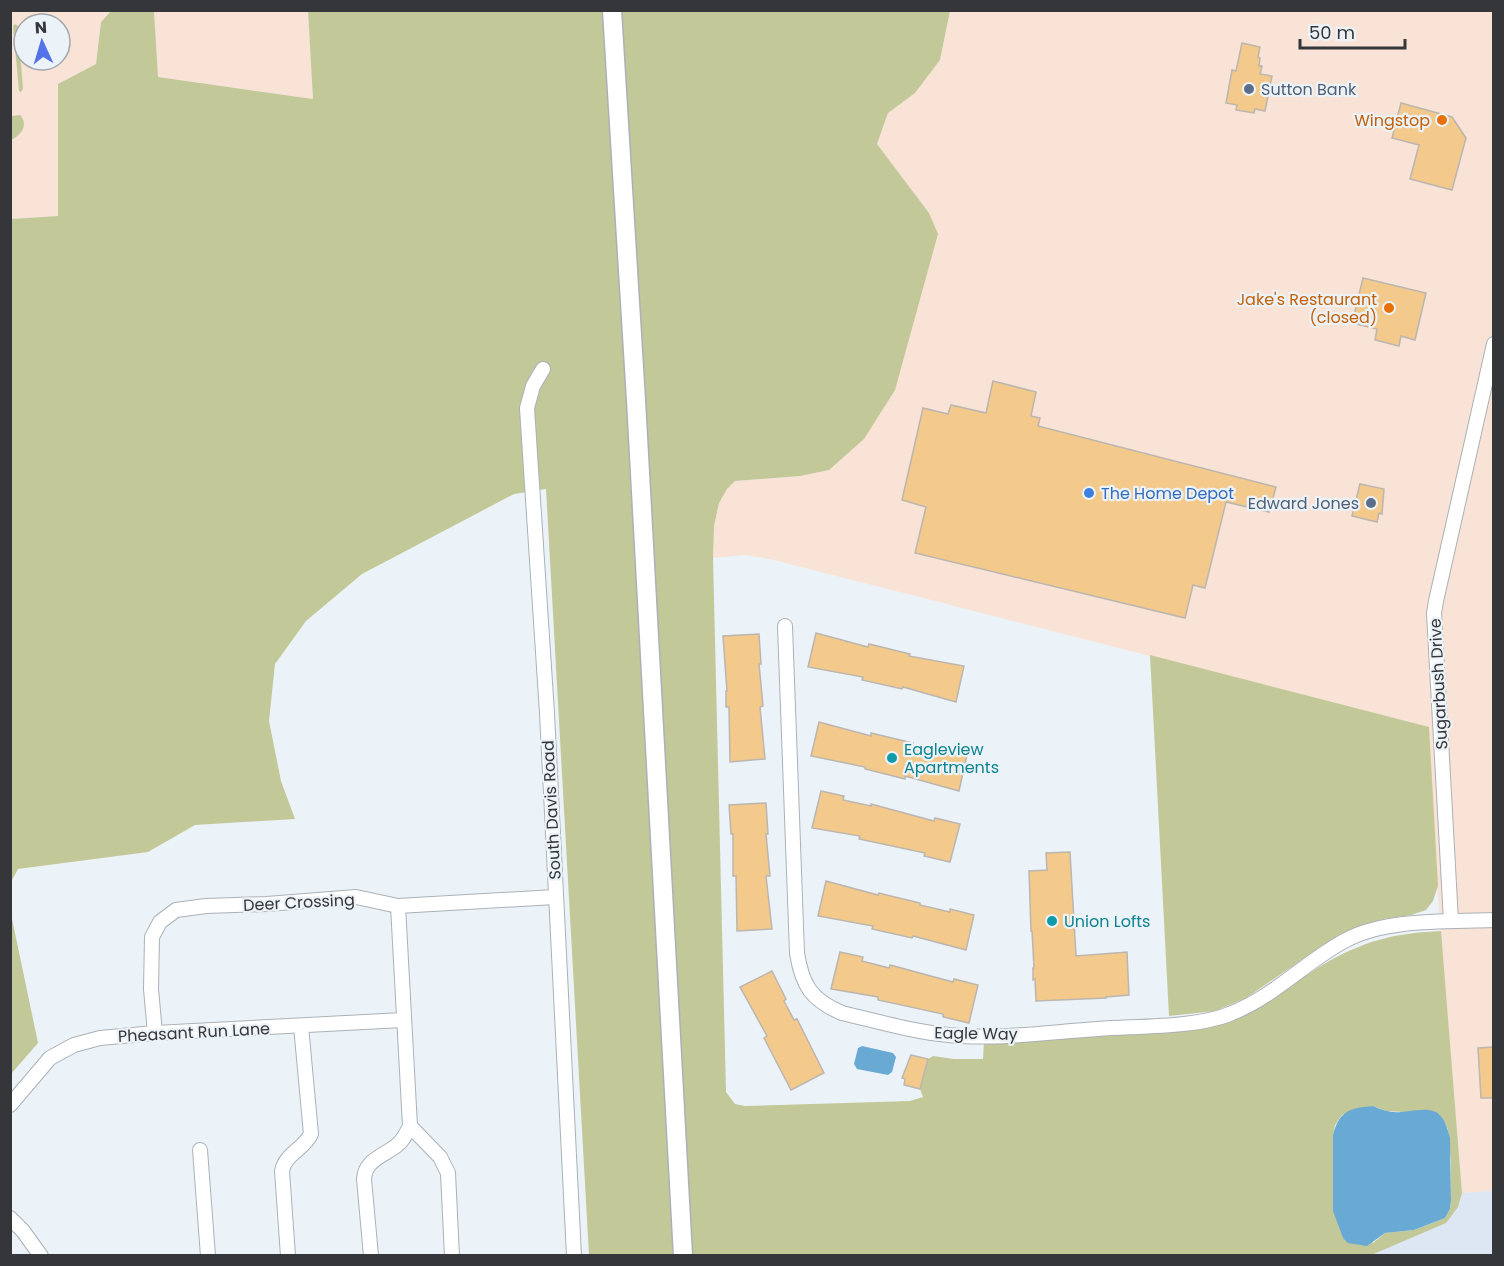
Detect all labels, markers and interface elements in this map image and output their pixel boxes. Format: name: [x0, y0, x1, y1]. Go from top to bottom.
north arrow: [12, 12, 72, 72]
scale bar: [1300, 12, 1405, 50]
text: N: [34, 16, 48, 39]
text: 50 m: [1309, 20, 1355, 45]
place label: Sutton Bank: [1261, 78, 1357, 101]
marker: Sutton Bank: [1242, 82, 1256, 96]
place label: Wingstop: [1354, 109, 1430, 132]
marker: Wingstop: [1435, 113, 1449, 127]
place label: Jake's Restaurant (closed): [1237, 288, 1377, 329]
marker: Jake's Restaurant (closed): [1382, 301, 1396, 315]
place label: The Home Depot: [1101, 482, 1234, 505]
marker: The Home Depot: [1082, 486, 1096, 500]
place label: Edward Jones: [1248, 492, 1359, 515]
marker: Edward Jones: [1364, 496, 1378, 510]
street label: Sugarbush Drive: [1424, 618, 1453, 750]
place label: Eagleview Apartments: [904, 738, 999, 779]
street label: South Davis Road: [536, 740, 567, 880]
marker: Eagleview Apartments: [885, 751, 899, 765]
street label: Deer Crossing: [243, 888, 355, 917]
place label: Union Lofts: [1064, 910, 1150, 933]
marker: Union Lofts: [1045, 914, 1059, 928]
street label: Pheasant Run Lane: [117, 1017, 271, 1048]
street label: Eagle Way: [934, 1021, 1018, 1046]

